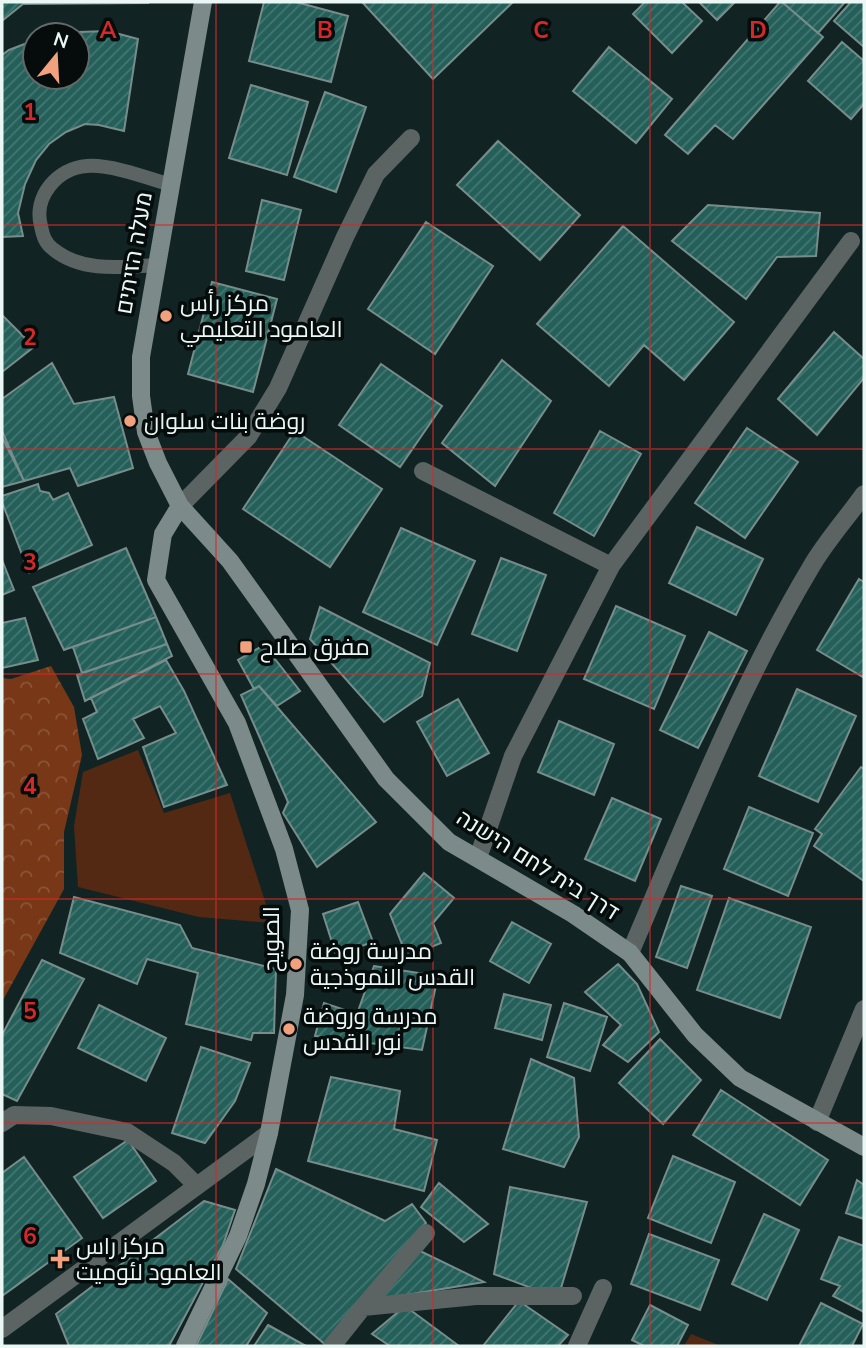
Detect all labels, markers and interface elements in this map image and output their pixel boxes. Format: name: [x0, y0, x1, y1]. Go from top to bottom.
text: A: [99, 15, 117, 46]
text: B: [317, 15, 333, 46]
text: C: [533, 15, 549, 46]
text: D: [749, 15, 767, 46]
north arrow: [21, 21, 91, 91]
text: N: [50, 26, 72, 55]
text: 1: [23, 97, 37, 128]
street label: מעלה הזיתים: [108, 189, 160, 317]
place label: مركز رأس العامود التعليمي: [180, 288, 343, 347]
marker: مركز رأس العامود التعليمي: [158, 308, 174, 324]
text: 2: [23, 322, 37, 353]
place label: روضة بنات سلوان: [144, 406, 305, 437]
marker: روضة بنات سلوان: [122, 413, 138, 429]
text: 3: [23, 547, 37, 578]
place label: مفرق صلاح: [260, 632, 370, 663]
marker: مفرق صلاح: [238, 639, 254, 655]
text: 4: [23, 771, 37, 802]
street label: דרך בית לחם הישנה: [451, 802, 625, 928]
street label: الصويح: [256, 906, 287, 972]
place label: مدرسة روضة القدس النموذجية: [310, 936, 475, 993]
marker: مدرسة روضة القدس النموذجية: [288, 956, 304, 972]
text: 5: [23, 996, 37, 1027]
place label: مدرسة وروضة نور القدس: [303, 1001, 438, 1058]
marker: مدرسة وروضة نور القدس: [281, 1021, 297, 1037]
text: 6: [23, 1221, 37, 1252]
place label: مركز راس العامود لئوميت: [76, 1231, 222, 1288]
marker: مركز راس العامود لئوميت: [50, 1249, 70, 1269]

